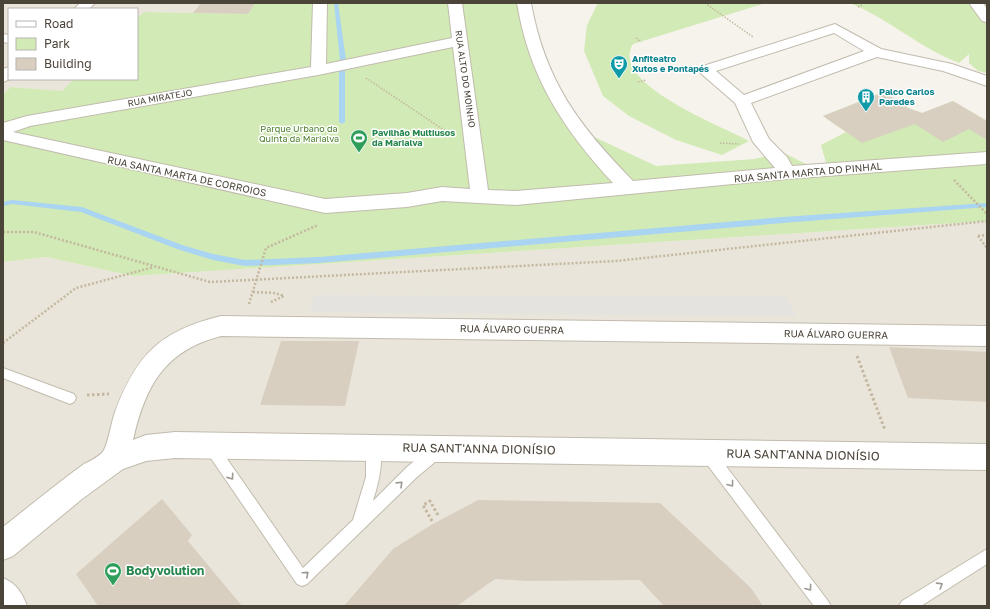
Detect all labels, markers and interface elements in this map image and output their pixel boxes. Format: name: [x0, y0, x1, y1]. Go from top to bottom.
legend: [8, 8, 138, 80]
text: Road: [44, 16, 73, 31]
street label: RUA ALTO DO MOINHO: [453, 30, 478, 129]
text: Park: [44, 36, 70, 51]
place label: Anfiteatro Xutos e Pontapés: [632, 53, 709, 74]
theatre icon: Anfiteatro Xutos e Pontapés: [609, 54, 629, 79]
text: Building: [44, 56, 92, 71]
street label: RUA MIRATEJO: [127, 86, 193, 109]
place label: Palco Carlos Paredes: [879, 86, 934, 107]
building icon: Palco Carlos Paredes: [856, 87, 876, 112]
park label: Parque Urbano da Quinta da Marialva: [259, 123, 339, 144]
place label: Pavilhão Multiusos da Marialva: [372, 127, 455, 148]
sports icon: Pavilhão Multiusos da Marialva: [349, 128, 369, 153]
street label: RUA SANTA MARTA DE CORROIOS: [106, 153, 268, 199]
street label: RUA SANTA MARTA DO PINHAL: [733, 160, 883, 184]
street label: RUA ÁLVARO GUERRA: [460, 322, 565, 336]
street label: RUA ÁLVARO GUERRA: [784, 327, 889, 341]
street label: RUA SANT'ANNA DIONÍSIO: [402, 440, 556, 457]
street label: RUA SANT'ANNA DIONÍSIO: [726, 446, 880, 463]
one-way arrow: [226, 473, 233, 480]
one-way arrow: [727, 480, 734, 487]
one-way arrow: [395, 481, 403, 489]
sports icon: Bodyvolution: [103, 561, 123, 586]
place label: Bodyvolution: [126, 563, 204, 578]
one-way arrow: [301, 572, 309, 579]
one-way arrow: [936, 583, 943, 590]
one-way arrow: [805, 584, 812, 591]

